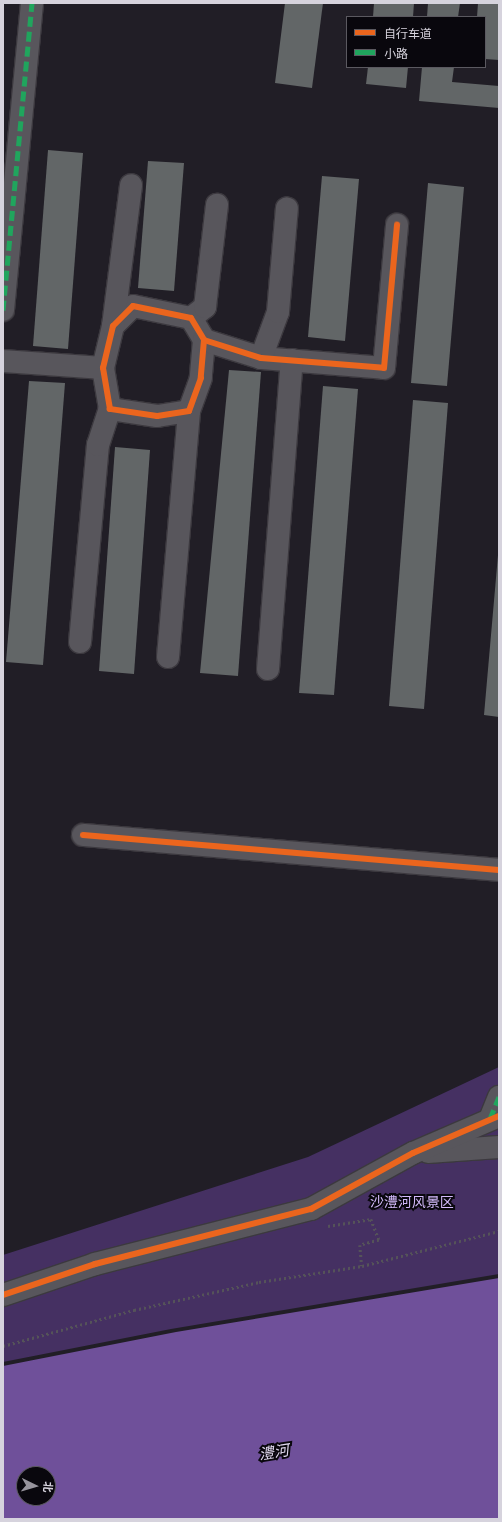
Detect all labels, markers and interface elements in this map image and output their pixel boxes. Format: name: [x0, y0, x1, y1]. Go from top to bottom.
legend: [346, 16, 486, 68]
text: 自行车道: [384, 27, 432, 41]
text: 小路: [384, 47, 408, 61]
park label: 沙澧河风景区: [370, 1194, 454, 1210]
water label: 澧河: [258, 1442, 290, 1464]
north arrow: [16, 1466, 56, 1506]
text: 北: [41, 1481, 54, 1493]

